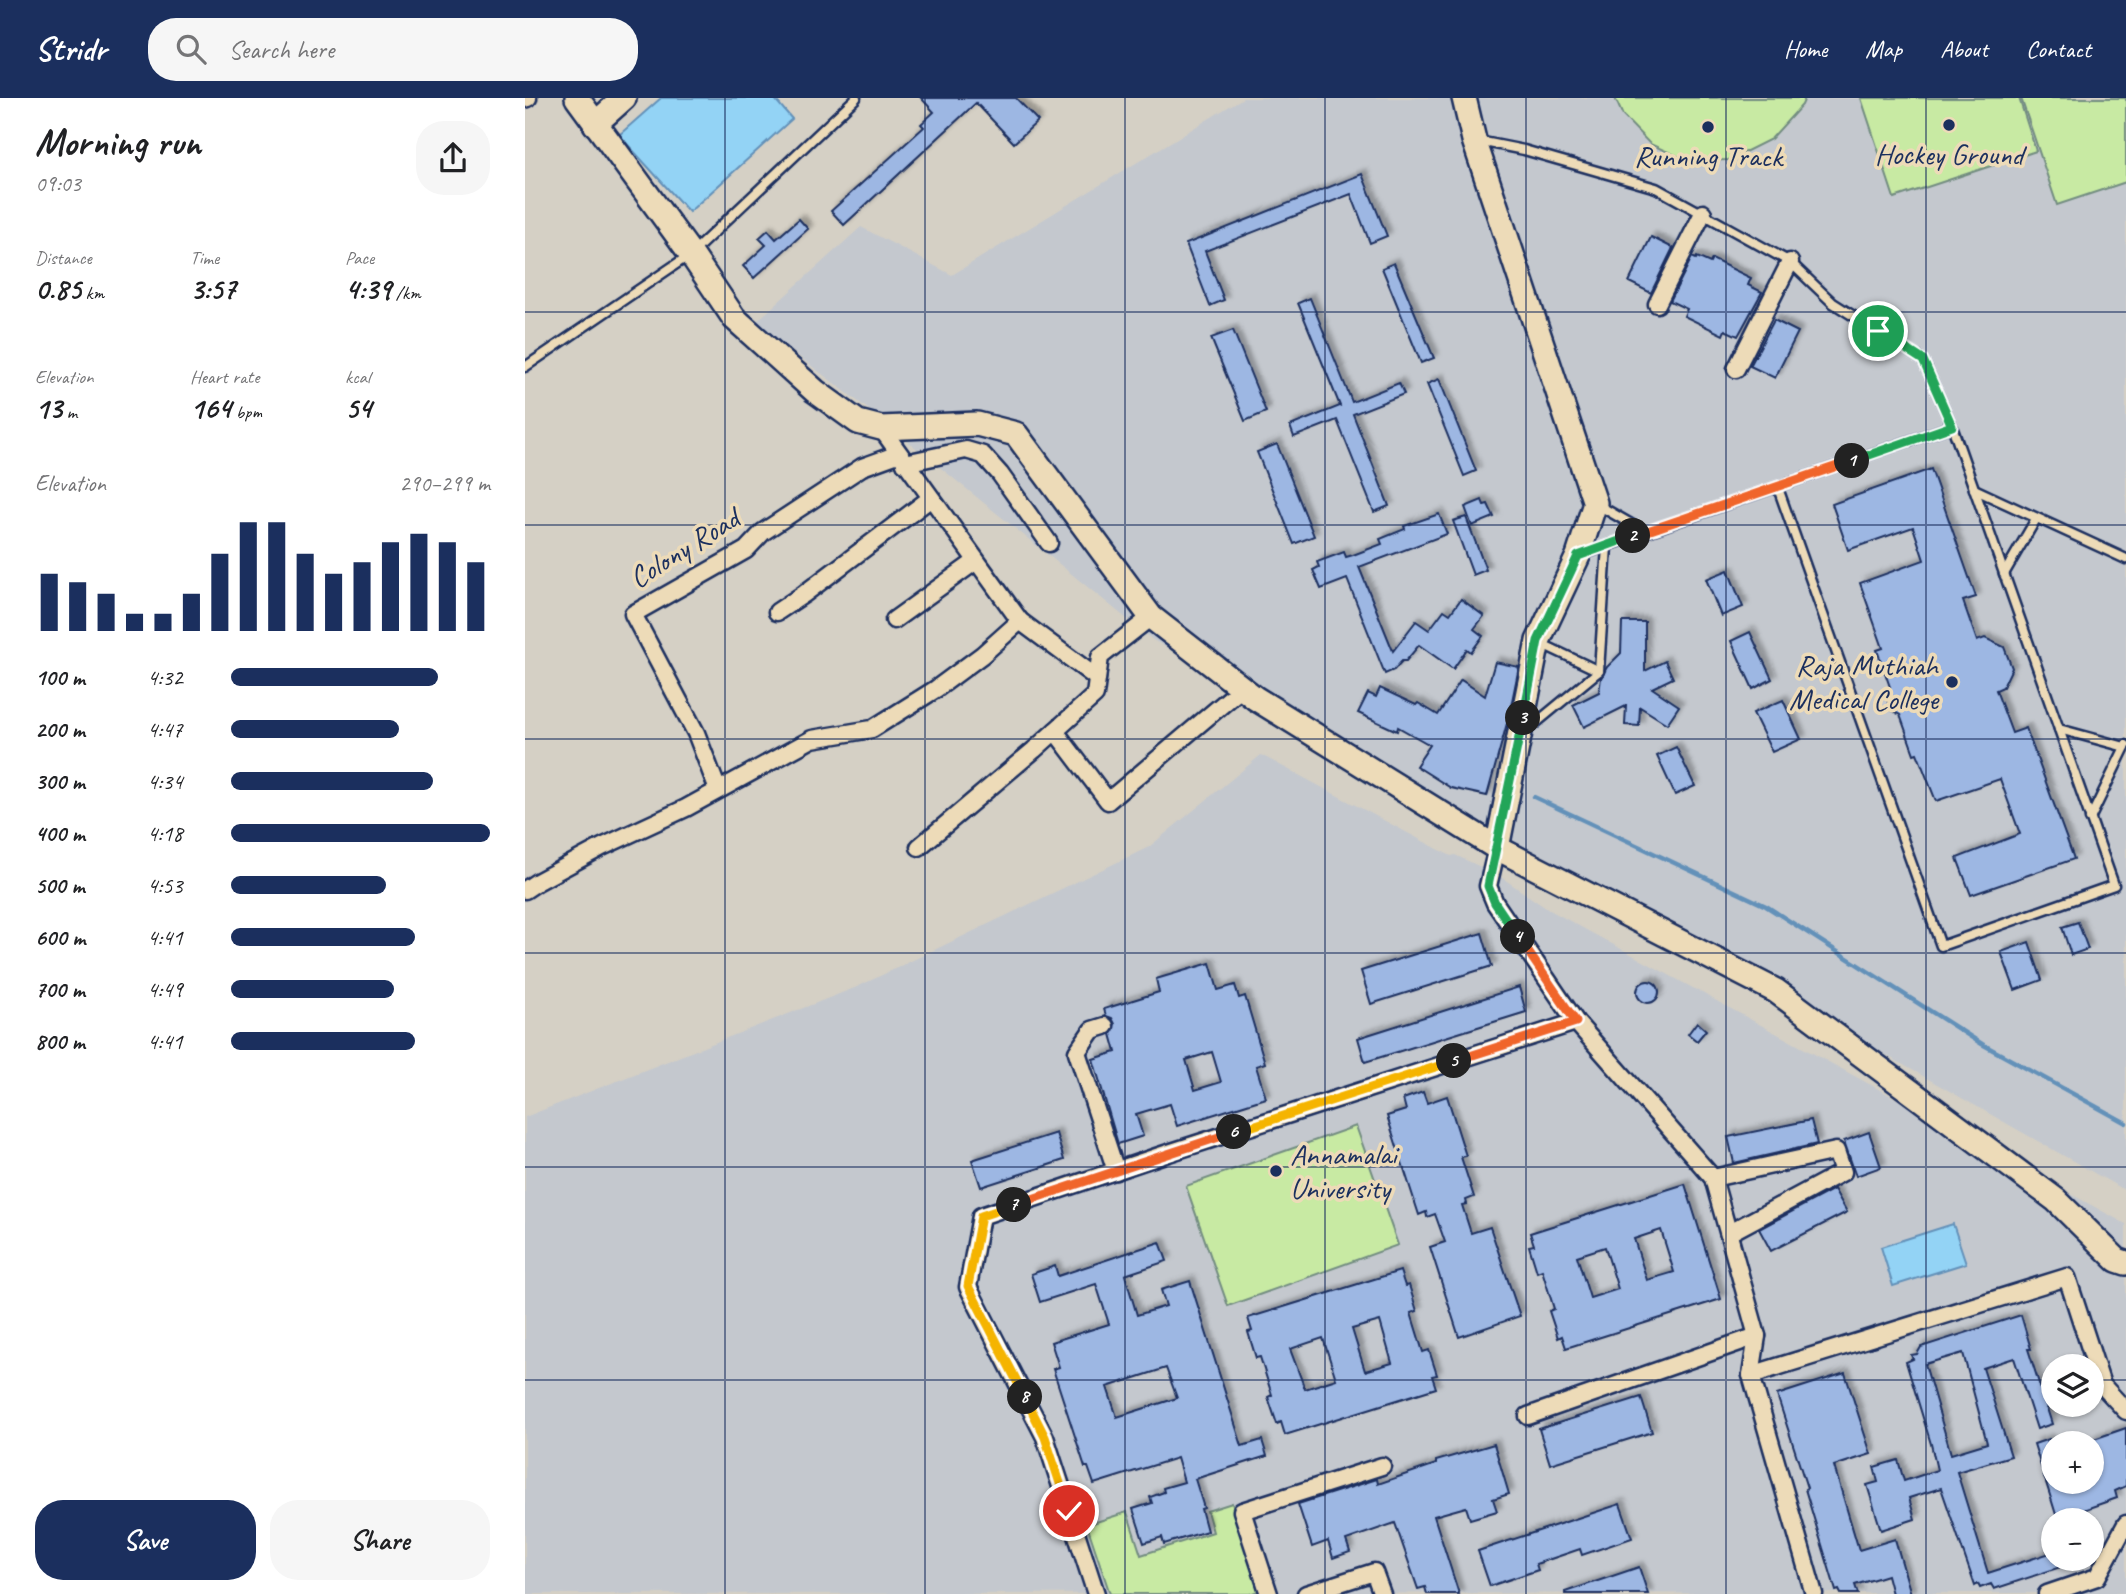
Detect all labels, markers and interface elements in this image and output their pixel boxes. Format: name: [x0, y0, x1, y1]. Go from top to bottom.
search box: [148, 18, 638, 81]
text: Stridr: [35, 28, 106, 70]
icon: search: [172, 30, 210, 68]
text: Search here: [228, 33, 334, 66]
text: Home: [1784, 34, 1827, 64]
text: Map: [1865, 34, 1902, 64]
text: About: [1940, 34, 1988, 64]
text: Contact: [2026, 34, 2091, 64]
marker: Hockey Ground: [1941, 117, 1957, 133]
text: Morning run: [35, 119, 201, 166]
marker: Running Track: [1700, 119, 1716, 135]
button: share: [416, 121, 490, 195]
place label: Hockey Ground: [1875, 135, 2028, 173]
place label: Running Track: [1634, 137, 1784, 175]
text: 09:03: [35, 169, 81, 198]
text: Distance: [35, 246, 92, 270]
text: Time: [190, 246, 219, 270]
text: Pace: [345, 246, 374, 270]
text: 0.85: [35, 270, 81, 308]
text: 3:57: [190, 270, 236, 308]
text: 4:39: [345, 270, 391, 308]
text: km: [81, 281, 104, 305]
text: /km: [391, 281, 421, 305]
pin: [1848, 301, 1908, 361]
icon: arrive: [1859, 312, 1897, 350]
text: Elevation: [35, 365, 93, 389]
text: Heart rate: [190, 365, 259, 389]
text: kcal: [345, 365, 370, 389]
text: 13: [35, 389, 62, 427]
text: 164: [190, 389, 231, 427]
text: 54: [345, 389, 372, 427]
text: m: [62, 400, 77, 424]
text: bpm: [231, 400, 262, 424]
pin: 1: [1835, 444, 1869, 478]
text: 1: [1847, 448, 1856, 472]
text: Elevation: [35, 469, 106, 498]
text: 290–299 m: [399, 469, 490, 498]
street label: Colony Road: [622, 497, 750, 597]
pin: 2: [1615, 518, 1651, 554]
text: 2: [1628, 523, 1637, 547]
place label: Raja Muthiah Medical College: [1789, 646, 1940, 718]
text: 100 m: [35, 663, 85, 692]
text: 4:32: [147, 663, 183, 692]
marker: Raja Muthiah Medical College: [1944, 674, 1960, 690]
pin: 3: [1506, 700, 1541, 736]
text: 3: [1518, 705, 1527, 729]
text: 200 m: [35, 715, 85, 744]
text: 4:47: [147, 715, 183, 744]
text: 300 m: [35, 767, 85, 796]
text: 4:34: [147, 767, 183, 796]
text: 400 m: [35, 819, 85, 848]
text: 4:18: [147, 819, 183, 848]
text: 500 m: [35, 871, 84, 900]
text: 4:53: [147, 871, 183, 900]
pin: 4: [1501, 920, 1535, 954]
text: 600 m: [35, 923, 85, 952]
text: 4:41: [147, 923, 183, 952]
text: 4: [1513, 924, 1522, 948]
text: 700 m: [35, 975, 85, 1004]
text: 4:49: [147, 975, 183, 1004]
text: 800 m: [35, 1027, 85, 1056]
text: 4:41: [147, 1027, 183, 1056]
pin: 5: [1437, 1044, 1471, 1079]
text: 5: [1449, 1048, 1458, 1072]
pin: 6: [1217, 1114, 1251, 1150]
text: 6: [1229, 1119, 1238, 1143]
place label: Annamalai University: [1290, 1135, 1400, 1207]
marker: Annamalai University: [1268, 1163, 1284, 1179]
pin: 7: [997, 1188, 1031, 1222]
text: 7: [1009, 1192, 1018, 1216]
map controls: [2041, 1354, 2104, 1571]
button: layers: [2041, 1354, 2104, 1417]
pin: 8: [1007, 1380, 1043, 1414]
text: 8: [1020, 1384, 1029, 1408]
button: +: [2041, 1431, 2104, 1494]
pin: [1039, 1481, 1099, 1541]
icon: check: [1050, 1492, 1088, 1530]
button: Save: [35, 1500, 256, 1580]
button: Share: [270, 1500, 490, 1580]
button: −: [2041, 1508, 2104, 1571]

